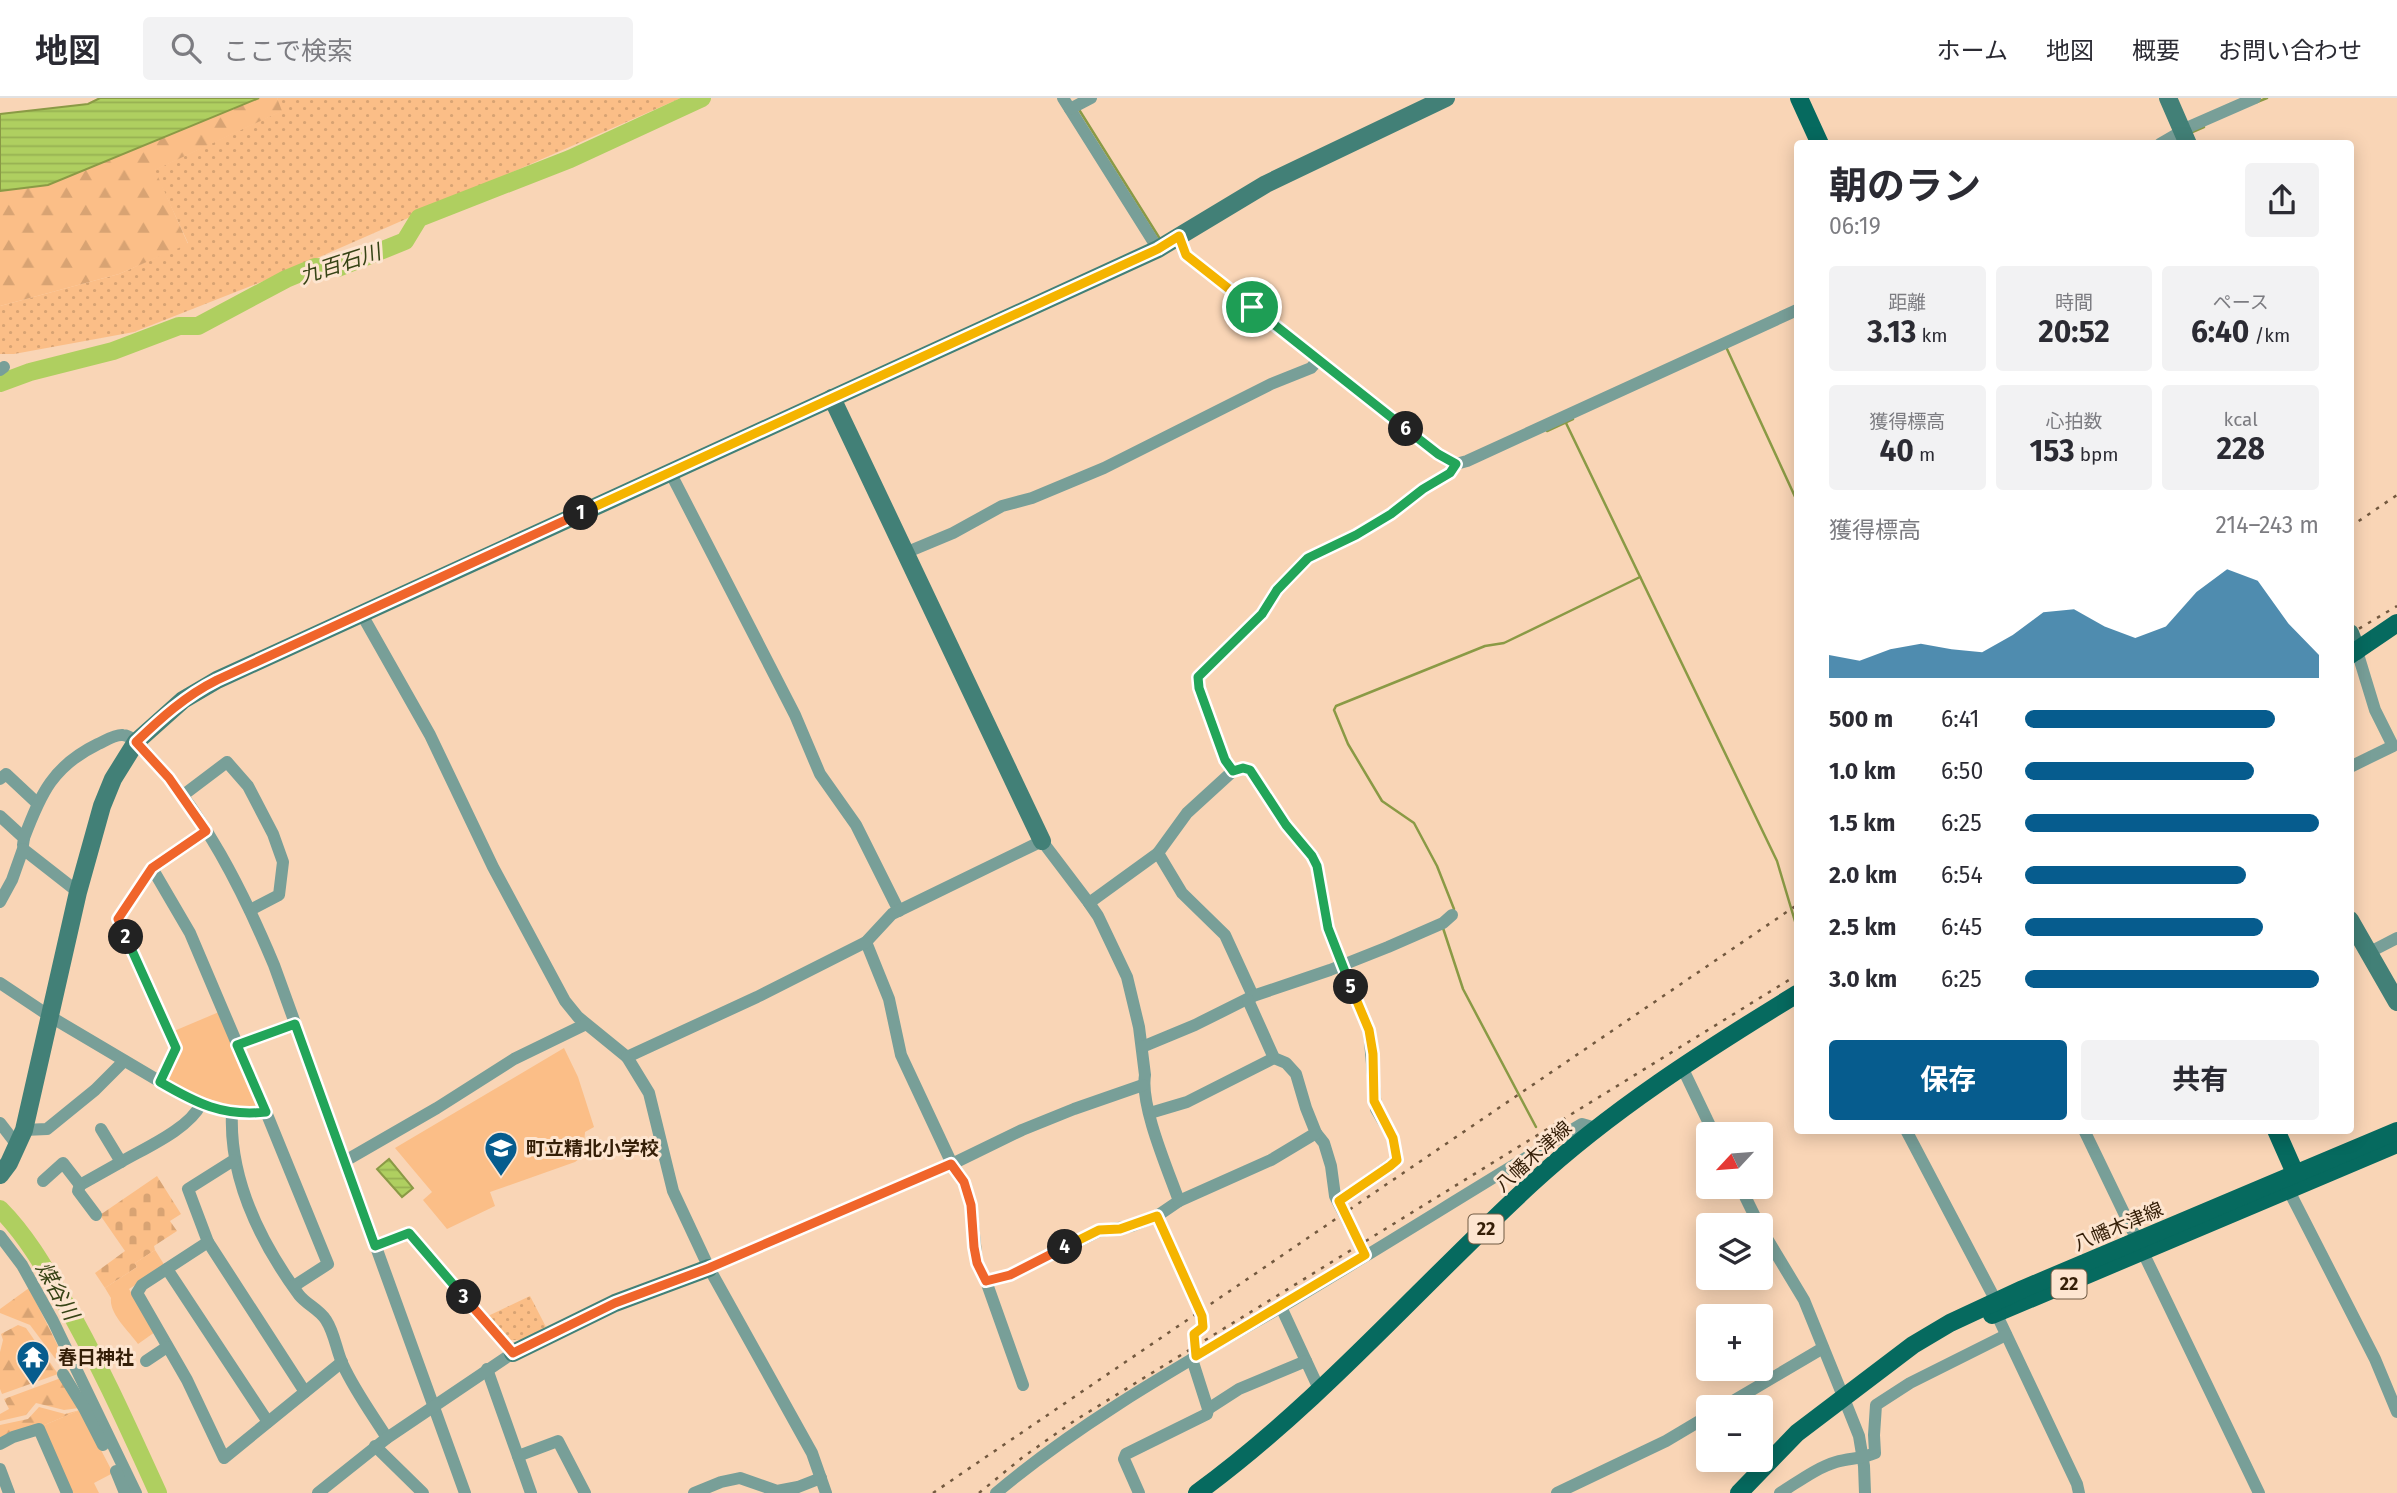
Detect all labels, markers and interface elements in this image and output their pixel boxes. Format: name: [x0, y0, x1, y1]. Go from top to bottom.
search box: [143, 17, 633, 80]
icon: search: [167, 29, 205, 67]
text: 地図: [35, 31, 101, 71]
text: ここで検索: [223, 36, 353, 67]
text: ホーム: [1937, 37, 2008, 65]
text: 地図: [2046, 37, 2094, 65]
text: 概要: [2132, 37, 2180, 65]
text: お問い合わせ: [2218, 37, 2362, 65]
text: 朝のラン: [1829, 163, 1981, 209]
button: share: [2245, 163, 2319, 237]
text: 06:19: [1829, 212, 1881, 240]
water label: 九百石川: [296, 238, 386, 289]
pin: [1222, 277, 1282, 337]
icon: arrive: [1233, 288, 1271, 326]
text: 距離: [1888, 291, 1926, 314]
text: 時間: [2055, 291, 2093, 314]
text: ペース: [2213, 291, 2269, 314]
text: 3.13: [1867, 314, 1916, 350]
text: 20:52: [2038, 314, 2110, 350]
text: 6:40: [2191, 314, 2249, 350]
text: km: [1916, 324, 1948, 347]
text: /km: [2249, 324, 2290, 347]
text: kcal: [2224, 408, 2258, 431]
text: 獲得標高: [1869, 410, 1945, 433]
text: 心拍数: [2045, 410, 2103, 433]
pin: 6: [1388, 412, 1424, 446]
text: 6: [1400, 417, 1411, 440]
text: 228: [2216, 431, 2265, 467]
text: 40: [1879, 433, 1914, 469]
text: 153: [2029, 433, 2075, 469]
text: m: [1914, 443, 1935, 466]
text: bpm: [2075, 443, 2119, 466]
pin: 1: [564, 496, 598, 530]
text: 1: [576, 501, 585, 524]
text: 214–243 m: [2216, 511, 2319, 539]
text: 獲得標高: [1829, 516, 1921, 544]
text: 500 m: [1829, 705, 1893, 733]
text: 6:41: [1941, 705, 1980, 733]
text: 1.0 km: [1829, 757, 1896, 785]
text: 6:50: [1941, 757, 1983, 785]
text: 1.5 km: [1829, 809, 1895, 837]
text: 6:25: [1941, 809, 1982, 837]
text: 2.0 km: [1829, 861, 1897, 889]
text: 6:54: [1941, 861, 1983, 889]
text: 2.5 km: [1829, 913, 1897, 941]
text: 6:45: [1941, 913, 1982, 941]
pin: 2: [108, 920, 144, 954]
text: 2: [121, 925, 130, 948]
text: 3.0 km: [1829, 965, 1897, 993]
text: 6:25: [1941, 965, 1982, 993]
pin: 5: [1334, 970, 1368, 1004]
text: 5: [1345, 975, 1356, 998]
button: 保存: [1829, 1040, 2067, 1120]
button: 共有: [2081, 1040, 2319, 1120]
street label: 八幡木津線: [1490, 1116, 1576, 1197]
north arrow: [1696, 1122, 1773, 1199]
map controls: [1696, 1122, 1773, 1472]
school or university icon: 町立精北小学校: [482, 1129, 520, 1178]
place label: 町立精北小学校: [526, 1137, 659, 1160]
street label: 八幡木津線: [2070, 1197, 2166, 1256]
button: layers: [1696, 1213, 1773, 1290]
road number: 22: [1468, 1214, 1504, 1244]
pin: 4: [1048, 1230, 1082, 1264]
text: 4: [1059, 1235, 1070, 1258]
water label: 煤谷川: [30, 1257, 85, 1327]
road number: 22: [2052, 1269, 2086, 1298]
pin: 3: [447, 1280, 482, 1314]
text: 3: [459, 1285, 468, 1308]
button: +: [1696, 1304, 1773, 1381]
temple icon: 春日神社: [14, 1338, 52, 1387]
place label: 春日神社: [58, 1346, 134, 1369]
button: −: [1696, 1395, 1773, 1472]

